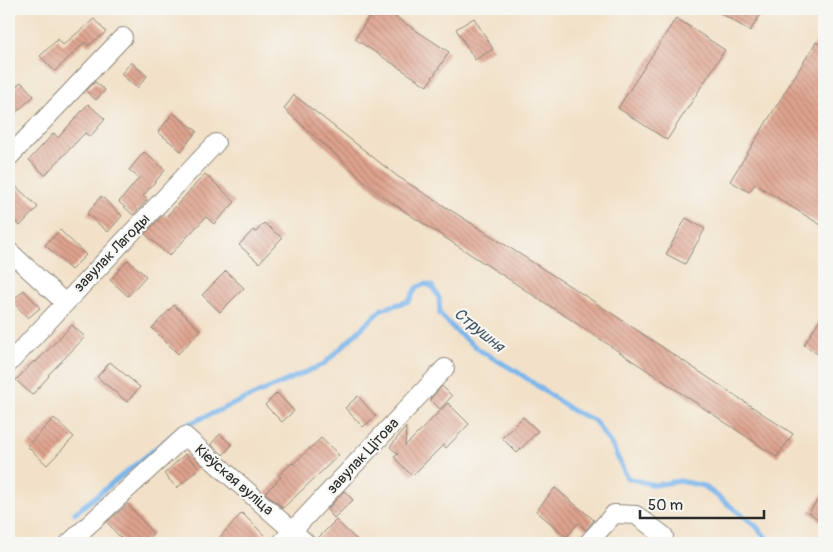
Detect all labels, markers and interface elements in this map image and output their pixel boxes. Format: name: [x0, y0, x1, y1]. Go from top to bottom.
street label: завулак Лагоды: [70, 210, 154, 296]
water label: Струшня: [450, 304, 509, 357]
street label: завулак Цітова: [323, 414, 403, 498]
street label: Кіеўская вуліца: [191, 441, 277, 519]
scale bar: [640, 487, 764, 519]
text: 50 m: [648, 496, 683, 515]

